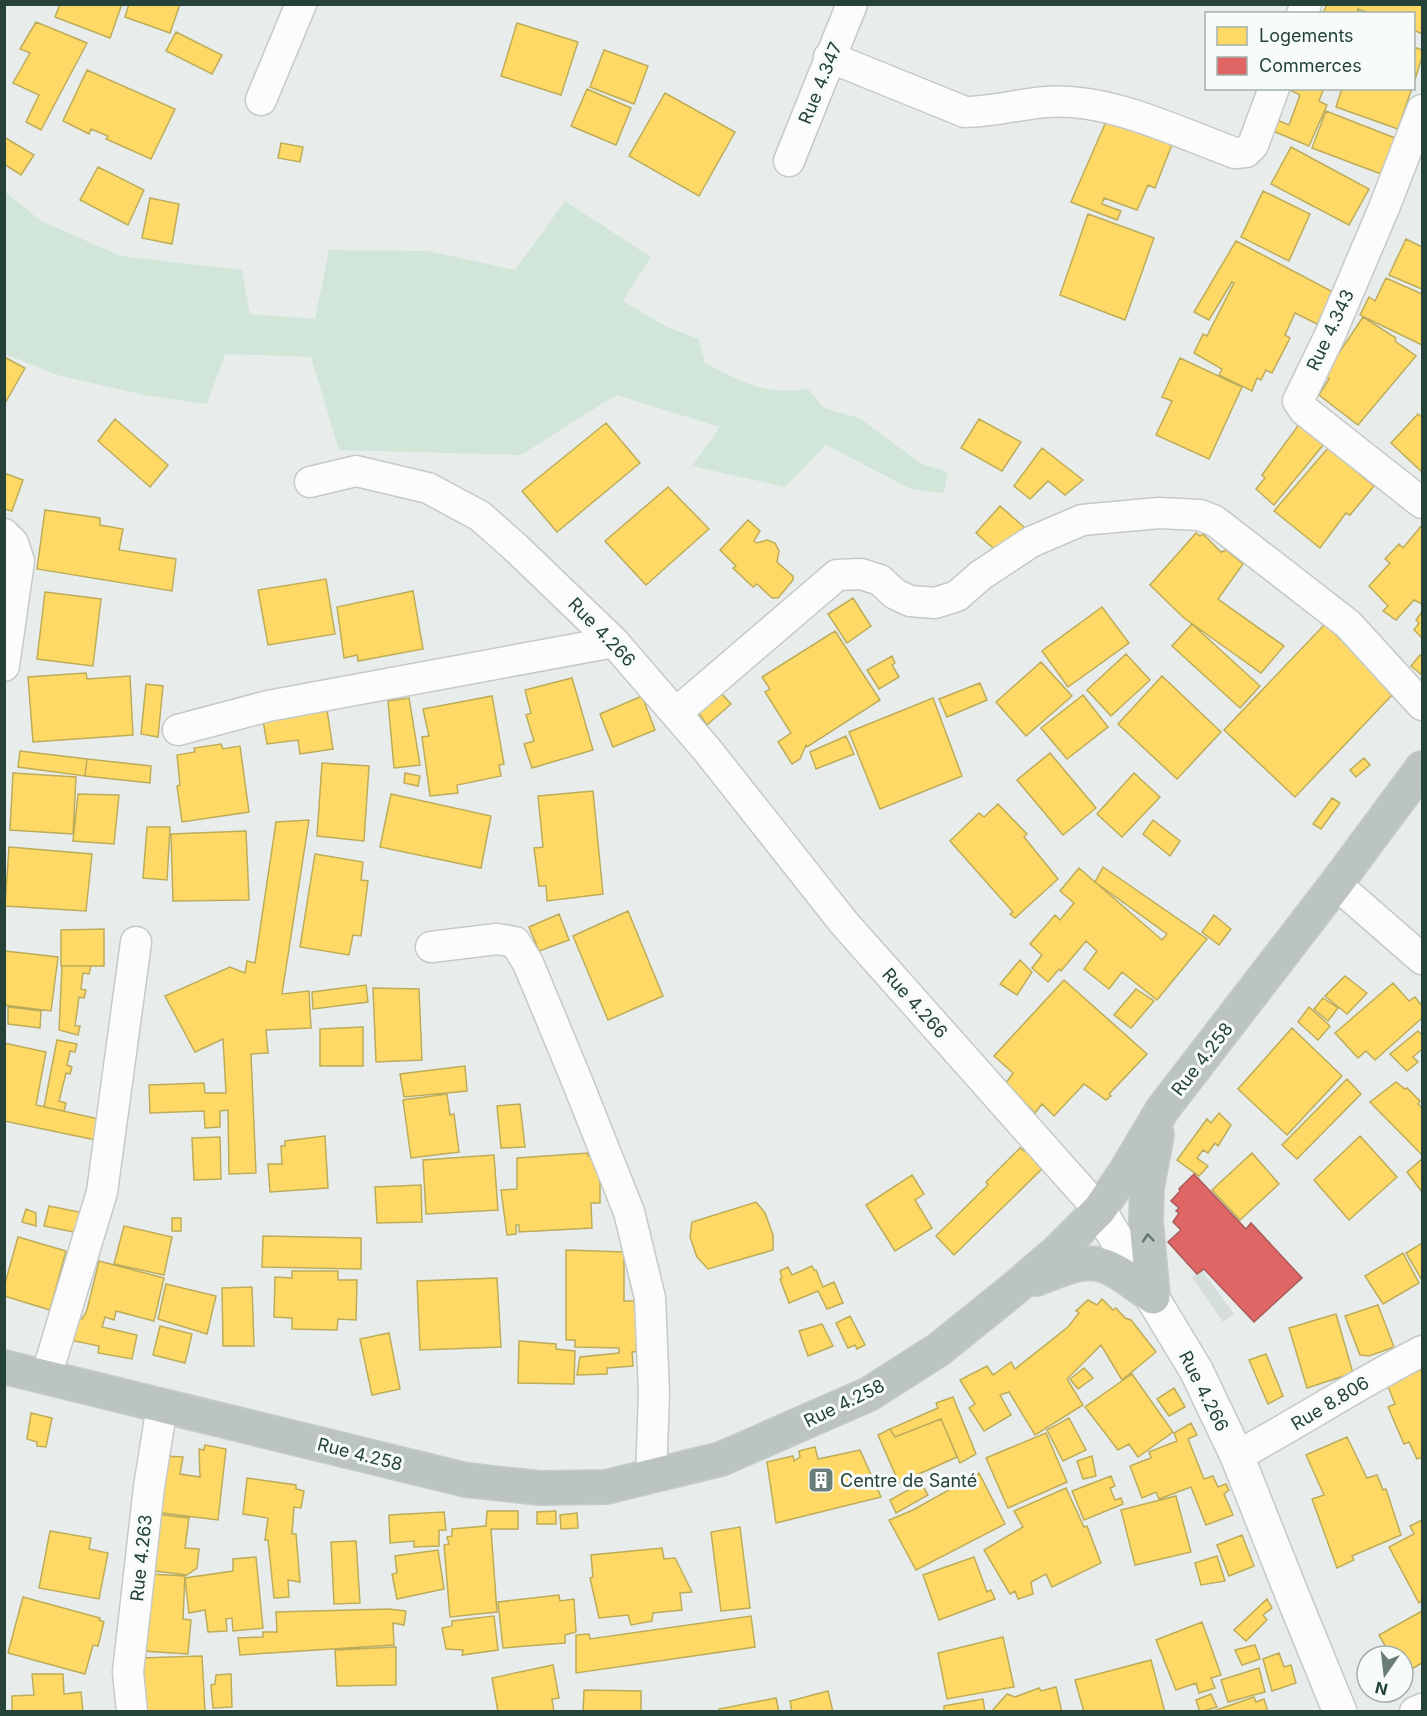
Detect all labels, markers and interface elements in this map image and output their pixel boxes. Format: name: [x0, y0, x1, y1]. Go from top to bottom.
legend: [1205, 12, 1415, 90]
text: Logements: [1259, 25, 1354, 46]
street label: Rue 4.347: [794, 39, 846, 127]
text: Commerces: [1259, 55, 1362, 76]
street label: Rue 4.343: [1302, 286, 1358, 374]
street label: Rue 4.266: [564, 593, 640, 671]
street label: Rue 4.266: [878, 964, 952, 1042]
street label: Rue 4.258: [1167, 1018, 1237, 1100]
one-way arrow: [1141, 1234, 1154, 1243]
street label: Rue 4.266: [1175, 1347, 1233, 1435]
street label: Rue 8.806: [1287, 1372, 1373, 1434]
street label: Rue 4.258: [800, 1374, 888, 1432]
street label: Rue 4.258: [315, 1433, 405, 1475]
building icon: Centre de Santé: [806, 1465, 836, 1495]
place label: Centre de Santé: [840, 1470, 977, 1491]
street label: Rue 4.263: [126, 1514, 156, 1602]
north arrow: [1355, 1644, 1415, 1704]
text: N: [1373, 1677, 1390, 1700]

